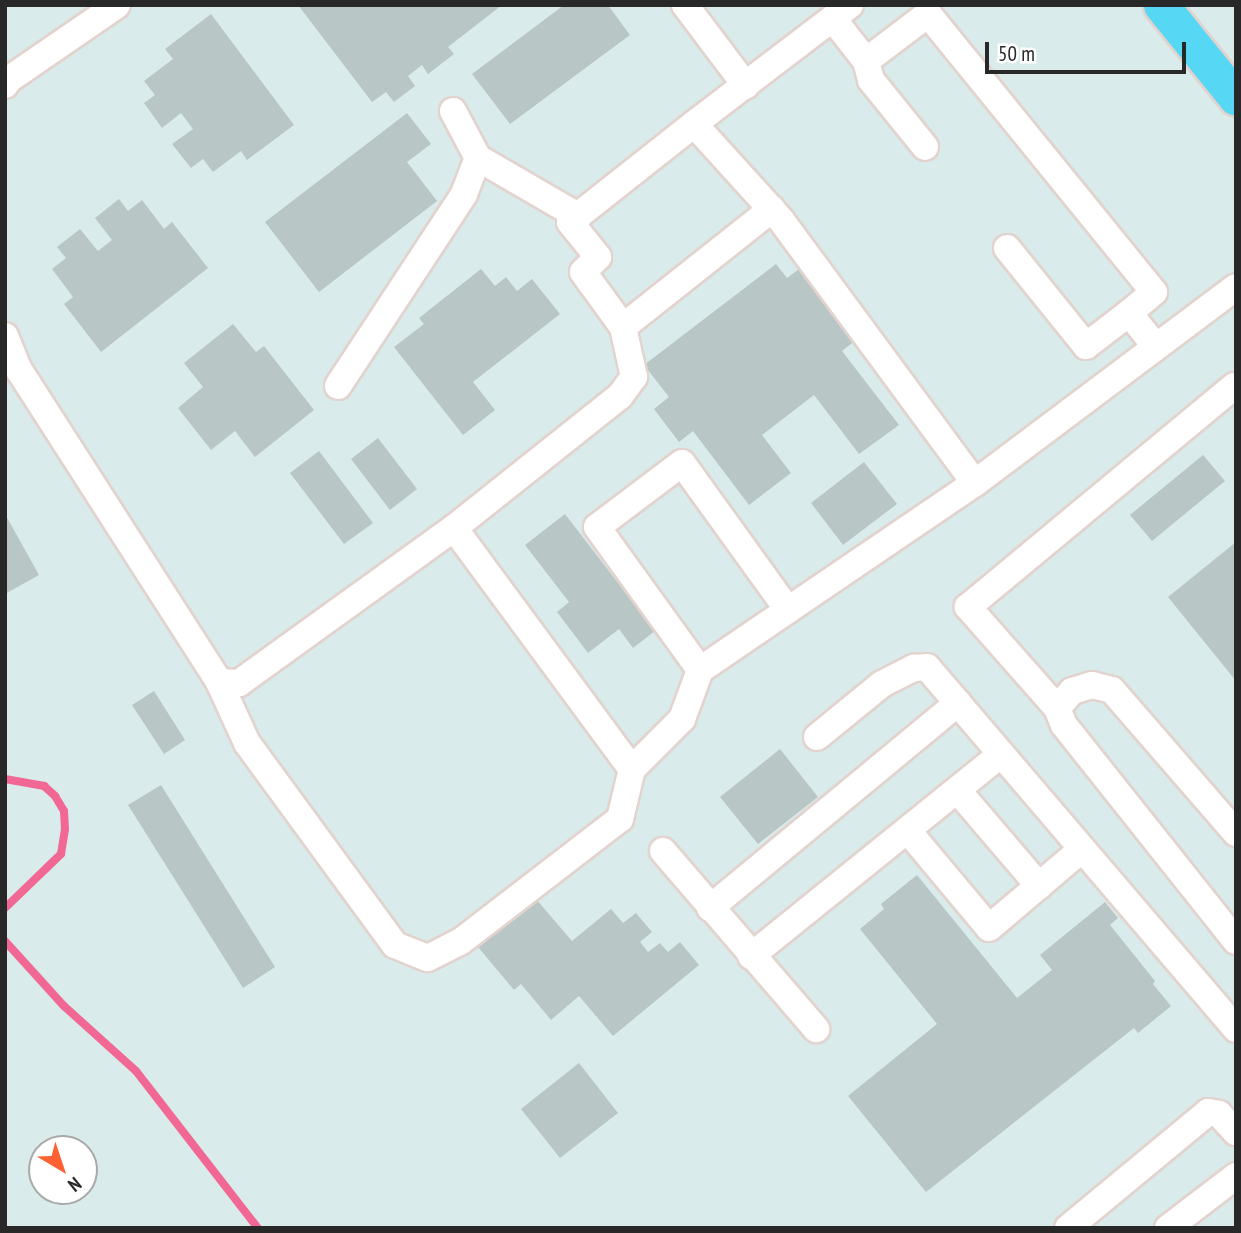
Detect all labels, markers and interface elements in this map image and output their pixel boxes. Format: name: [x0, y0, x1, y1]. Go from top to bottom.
scale bar: [989, 28, 1190, 72]
text: 50 m: [998, 40, 1035, 67]
north arrow: [28, 1135, 98, 1205]
text: N: [63, 1172, 87, 1197]

